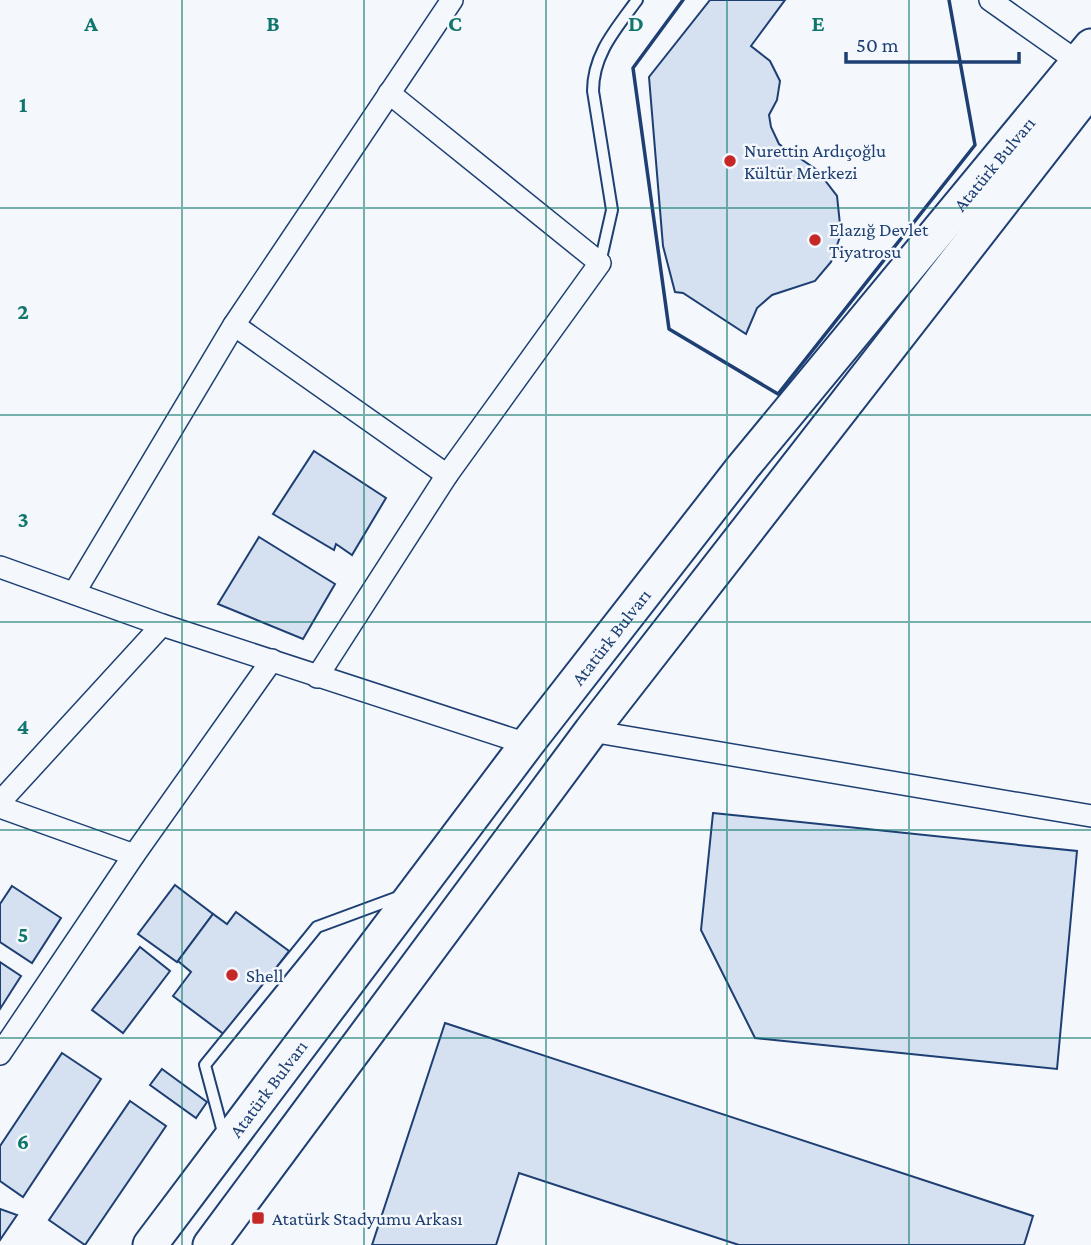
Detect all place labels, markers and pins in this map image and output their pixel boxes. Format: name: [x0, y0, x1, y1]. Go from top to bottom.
place label: Nurettin Ardıçoğlu Kültür Merkezi: [744, 140, 886, 183]
marker: Nurettin Ardıçoğlu Kültür Merkezi: [722, 153, 738, 169]
place label: Elazığ Devlet Tiyatrosu: [829, 219, 929, 262]
marker: Elazığ Devlet Tiyatrosu: [807, 232, 823, 248]
place label: Shell: [246, 965, 283, 986]
marker: Shell: [224, 967, 240, 983]
place label: Atatürk Stadyumu Arkası: [272, 1208, 463, 1229]
marker: Atatürk Stadyumu Arkası: [250, 1210, 266, 1226]

